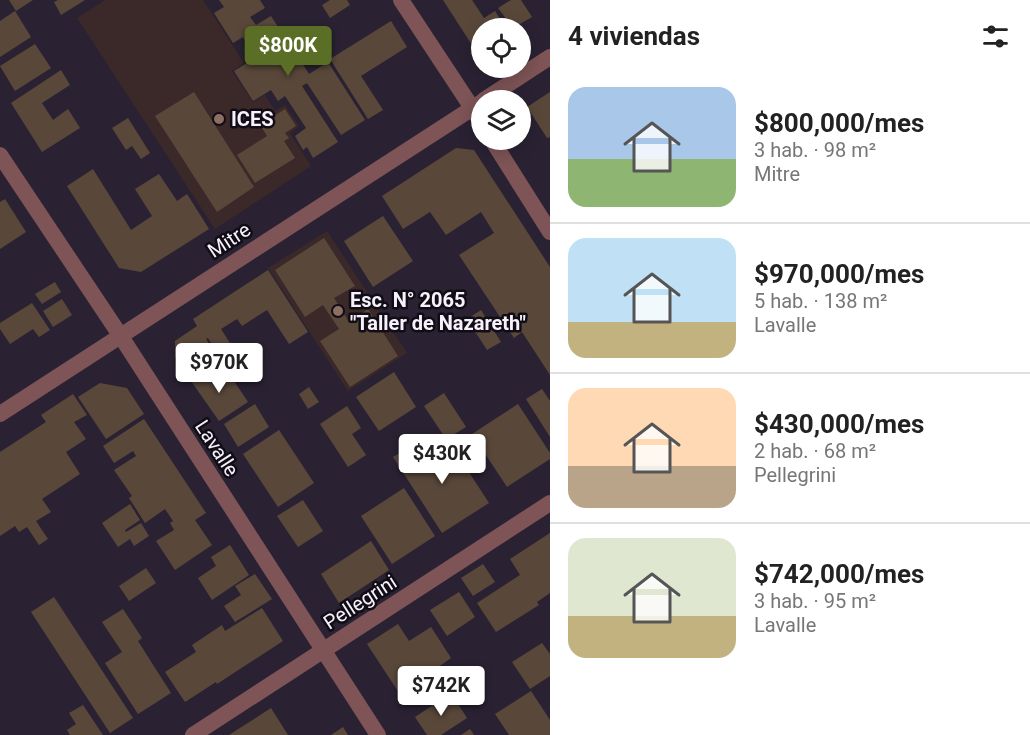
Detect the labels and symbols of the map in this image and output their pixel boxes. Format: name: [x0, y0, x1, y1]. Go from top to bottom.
pin: $800K: [246, 26, 330, 77]
place label: ICES: [231, 107, 274, 131]
marker: ICES: [212, 112, 226, 126]
street label: Mitre: [203, 217, 255, 263]
place label: Esc. N° 2065 "Taller de Nazareth": [350, 288, 526, 335]
marker: Esc. N° 2065 "Taller de Nazareth": [331, 304, 345, 318]
pin: $970K: [177, 343, 261, 394]
street label: Lavalle: [190, 415, 244, 481]
pin: $430K: [400, 434, 484, 485]
street label: Pellegrini: [319, 570, 401, 634]
pin: $742K: [399, 666, 483, 717]

